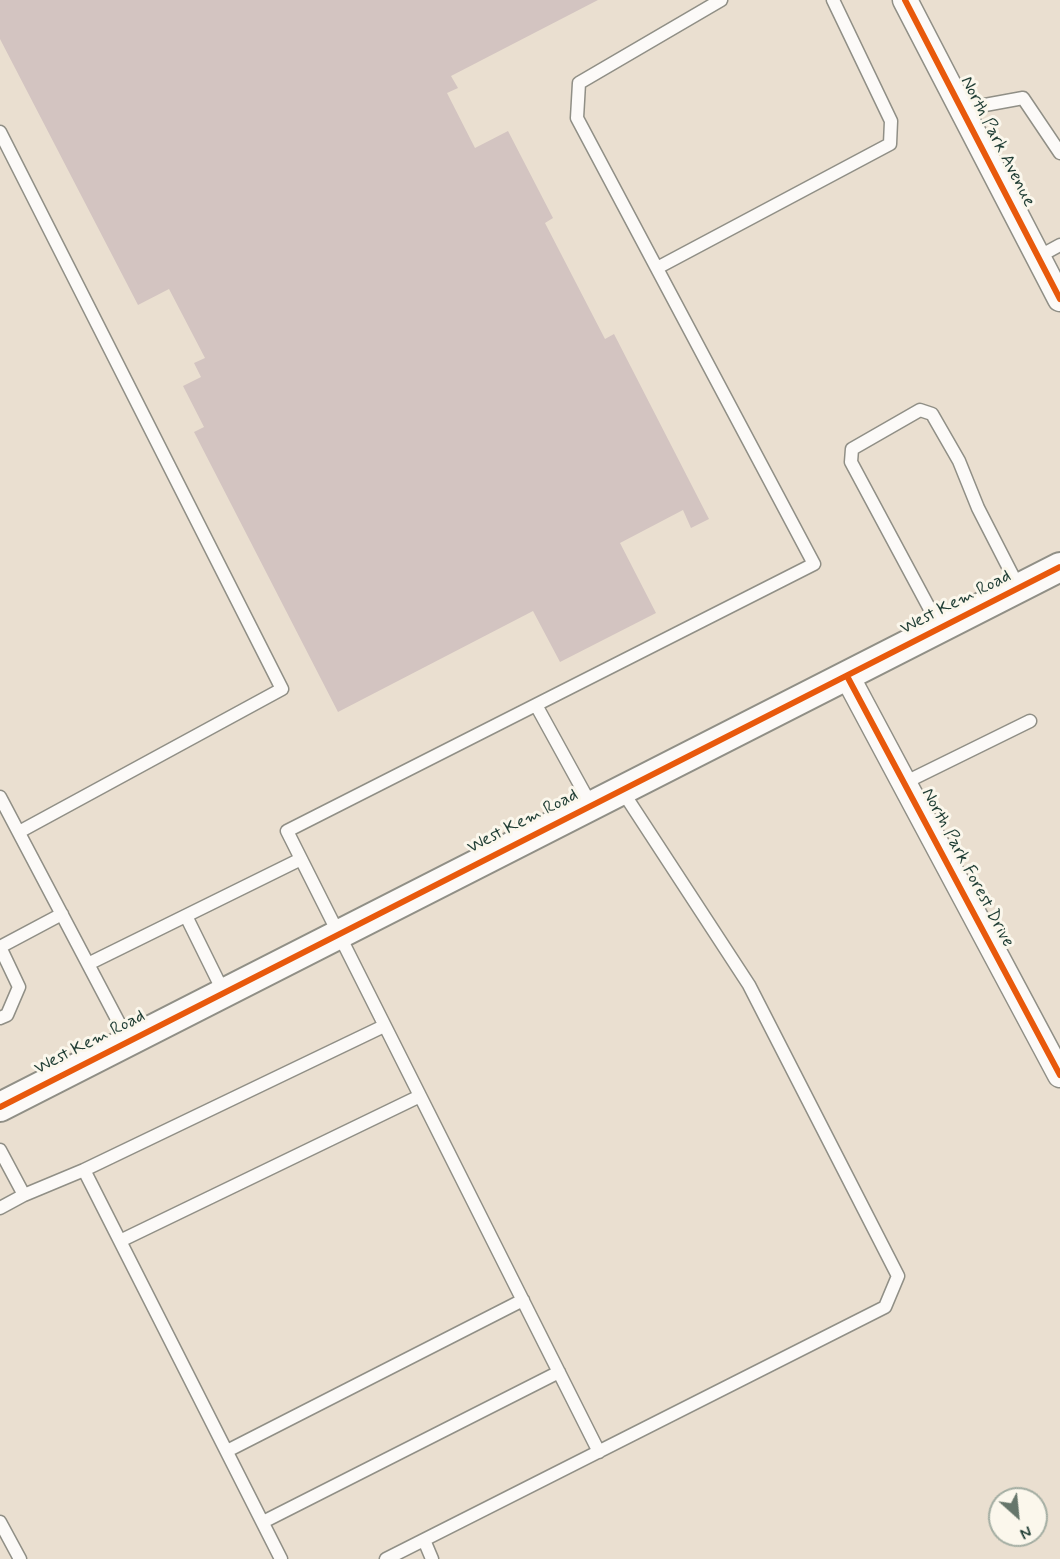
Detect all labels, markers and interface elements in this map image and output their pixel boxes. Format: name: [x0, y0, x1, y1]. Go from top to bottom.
street label: North Park Avenue: [955, 73, 1039, 211]
street label: West Kem Road: [897, 566, 1015, 640]
street label: West Kem Road: [464, 785, 582, 859]
street label: North Park Forest Drive: [916, 785, 1018, 951]
street label: West Kem Road: [31, 1006, 149, 1080]
north arrow: [988, 1487, 1048, 1547]
text: N: [1016, 1520, 1035, 1543]

